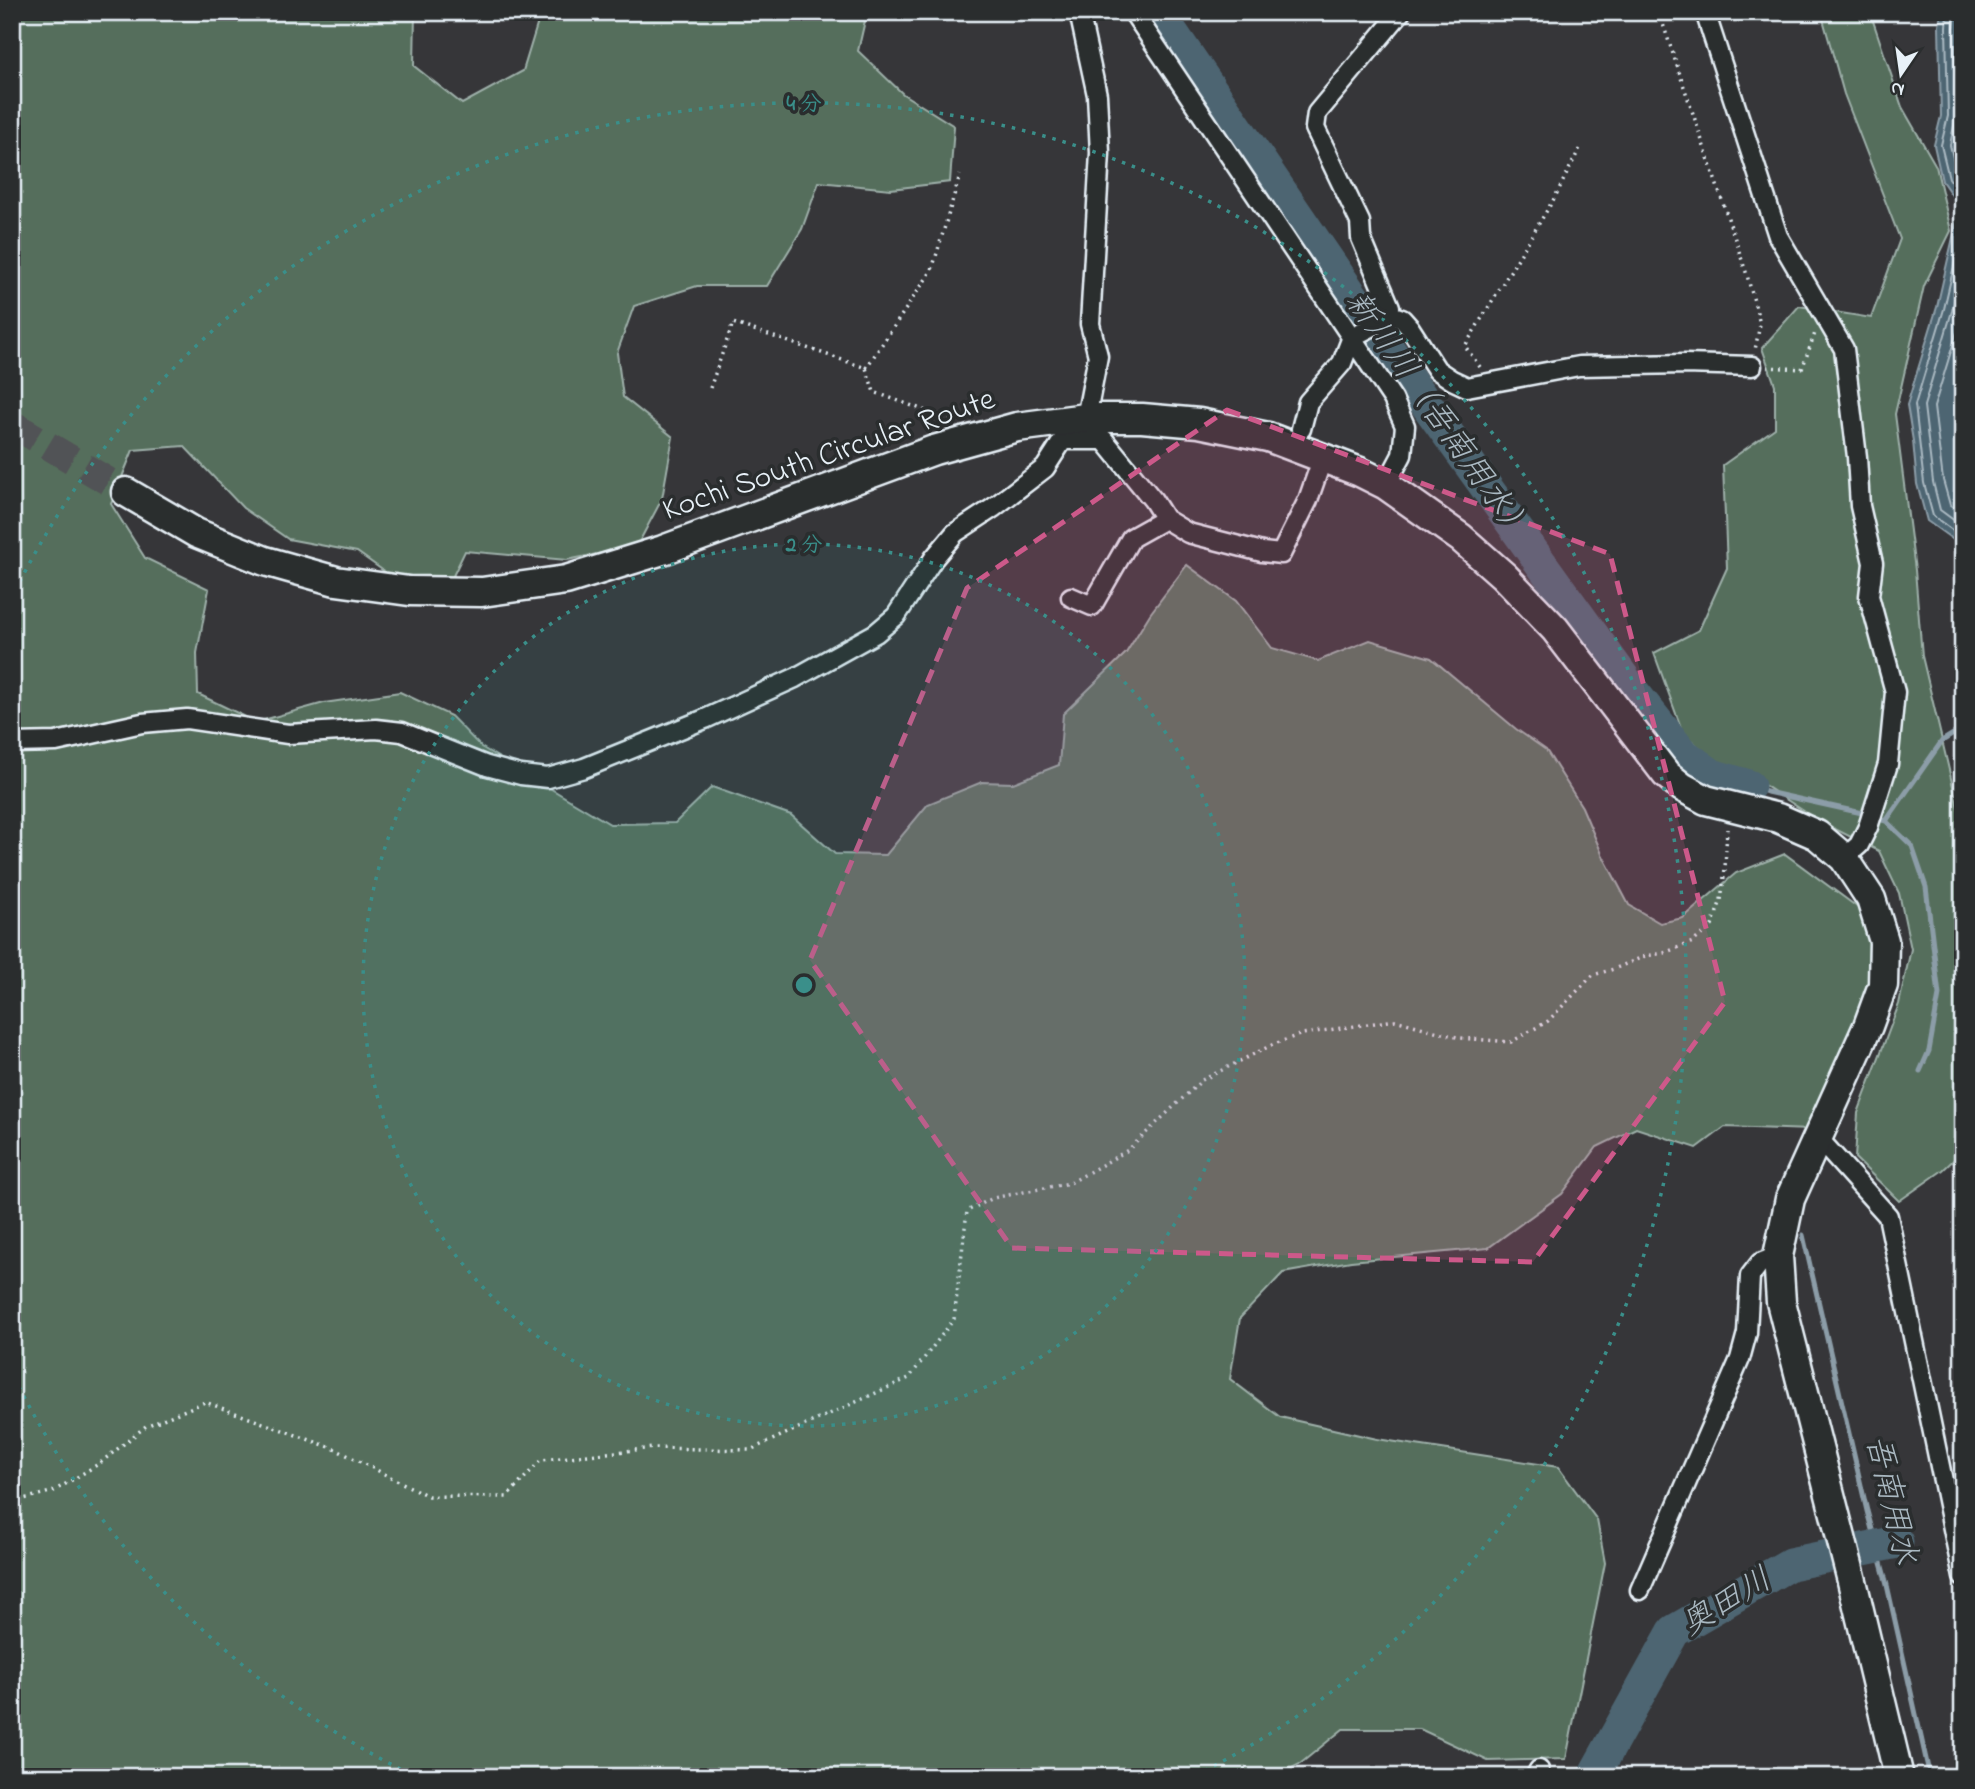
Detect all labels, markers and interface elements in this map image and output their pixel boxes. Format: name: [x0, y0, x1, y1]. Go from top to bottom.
north arrow: [1867, 38, 1937, 108]
text: N: [1888, 73, 1907, 103]
text: 4 分: [787, 90, 821, 120]
water label: 新川川（吾南用水）: [1332, 282, 1542, 552]
street label: Kochi South Circular Route: [657, 377, 1002, 535]
text: 2 分: [785, 531, 822, 561]
centre of rings: [792, 973, 816, 997]
water label: 吾南用水: [1852, 1430, 1928, 1570]
water label: 奥田川: [1672, 1557, 1782, 1649]

